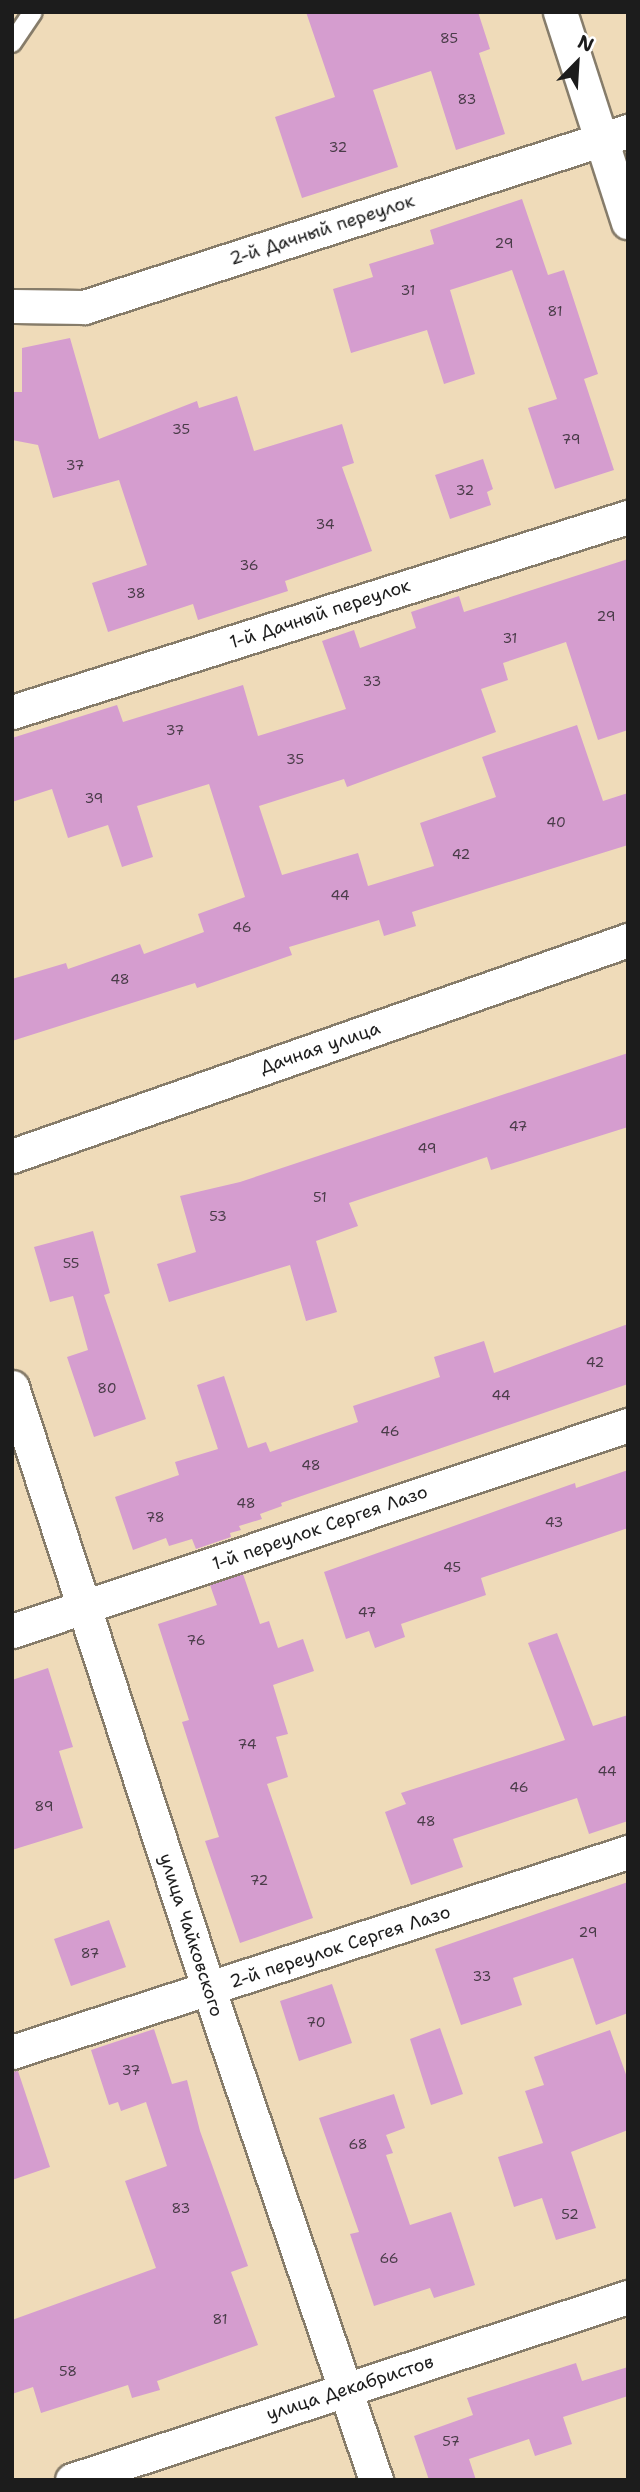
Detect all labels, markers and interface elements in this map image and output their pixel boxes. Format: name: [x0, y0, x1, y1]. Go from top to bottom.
north arrow: [542, 28, 612, 98]
text: N: [574, 29, 598, 58]
house number: 85: [440, 30, 458, 46]
house number: 83: [458, 91, 476, 107]
house number: 32: [329, 139, 347, 155]
street label: 2-й Дачный переулок: [227, 190, 417, 270]
house number: 29: [495, 235, 513, 251]
house number: 31: [401, 282, 415, 298]
house number: 81: [547, 303, 563, 319]
house number: 35: [172, 421, 190, 437]
house number: 79: [561, 431, 581, 447]
house number: 37: [66, 457, 84, 473]
house number: 32: [456, 482, 474, 498]
house number: 34: [315, 516, 335, 532]
house number: 36: [239, 557, 259, 573]
street label: 1-й Дачный переулок: [227, 575, 413, 653]
house number: 38: [126, 585, 146, 601]
house number: 29: [597, 608, 615, 624]
house number: 31: [503, 630, 517, 646]
house number: 33: [363, 673, 381, 689]
house number: 37: [166, 722, 184, 738]
house number: 35: [286, 751, 304, 767]
house number: 39: [85, 790, 103, 806]
house number: 40: [546, 814, 566, 830]
house number: 42: [452, 846, 470, 862]
house number: 44: [330, 887, 350, 903]
house number: 46: [232, 919, 252, 935]
house number: 48: [110, 971, 130, 987]
street label: Дачная улица: [257, 1017, 383, 1079]
house number: 47: [509, 1118, 527, 1134]
house number: 49: [418, 1140, 436, 1156]
house number: 51: [313, 1189, 327, 1205]
house number: 53: [209, 1208, 227, 1224]
house number: 55: [63, 1255, 79, 1271]
house number: 42: [586, 1354, 604, 1370]
house number: 80: [97, 1380, 117, 1396]
house number: 44: [491, 1387, 511, 1403]
house number: 46: [380, 1423, 400, 1439]
house number: 48: [301, 1457, 321, 1473]
street label: 1-й переулок Сергея Лазо: [209, 1481, 431, 1575]
house number: 48: [236, 1495, 256, 1511]
house number: 78: [145, 1509, 165, 1525]
house number: 43: [545, 1514, 563, 1530]
house number: 45: [443, 1559, 461, 1575]
house number: 47: [358, 1604, 376, 1620]
house number: 76: [186, 1632, 206, 1648]
house number: 74: [238, 1736, 256, 1752]
house number: 44: [597, 1763, 617, 1779]
house number: 46: [509, 1779, 529, 1795]
house number: 89: [35, 1798, 53, 1814]
house number: 48: [416, 1813, 436, 1829]
street label: улица Чайковского: [154, 1851, 228, 2019]
house number: 72: [250, 1872, 268, 1888]
street label: 2-й переулок Сергея Лазо: [227, 1901, 453, 1993]
house number: 29: [579, 1924, 597, 1940]
house number: 87: [81, 1945, 99, 1961]
house number: 33: [473, 1968, 491, 1984]
house number: 70: [306, 2014, 326, 2030]
house number: 37: [122, 2062, 140, 2078]
house number: 68: [348, 2136, 368, 2152]
house number: 83: [172, 2200, 190, 2216]
house number: 52: [561, 2206, 579, 2222]
house number: 66: [379, 2250, 399, 2266]
house number: 81: [212, 2311, 228, 2327]
street label: улица Декабристов: [264, 2351, 436, 2425]
house number: 58: [59, 2363, 77, 2379]
house number: 57: [442, 2433, 460, 2449]

